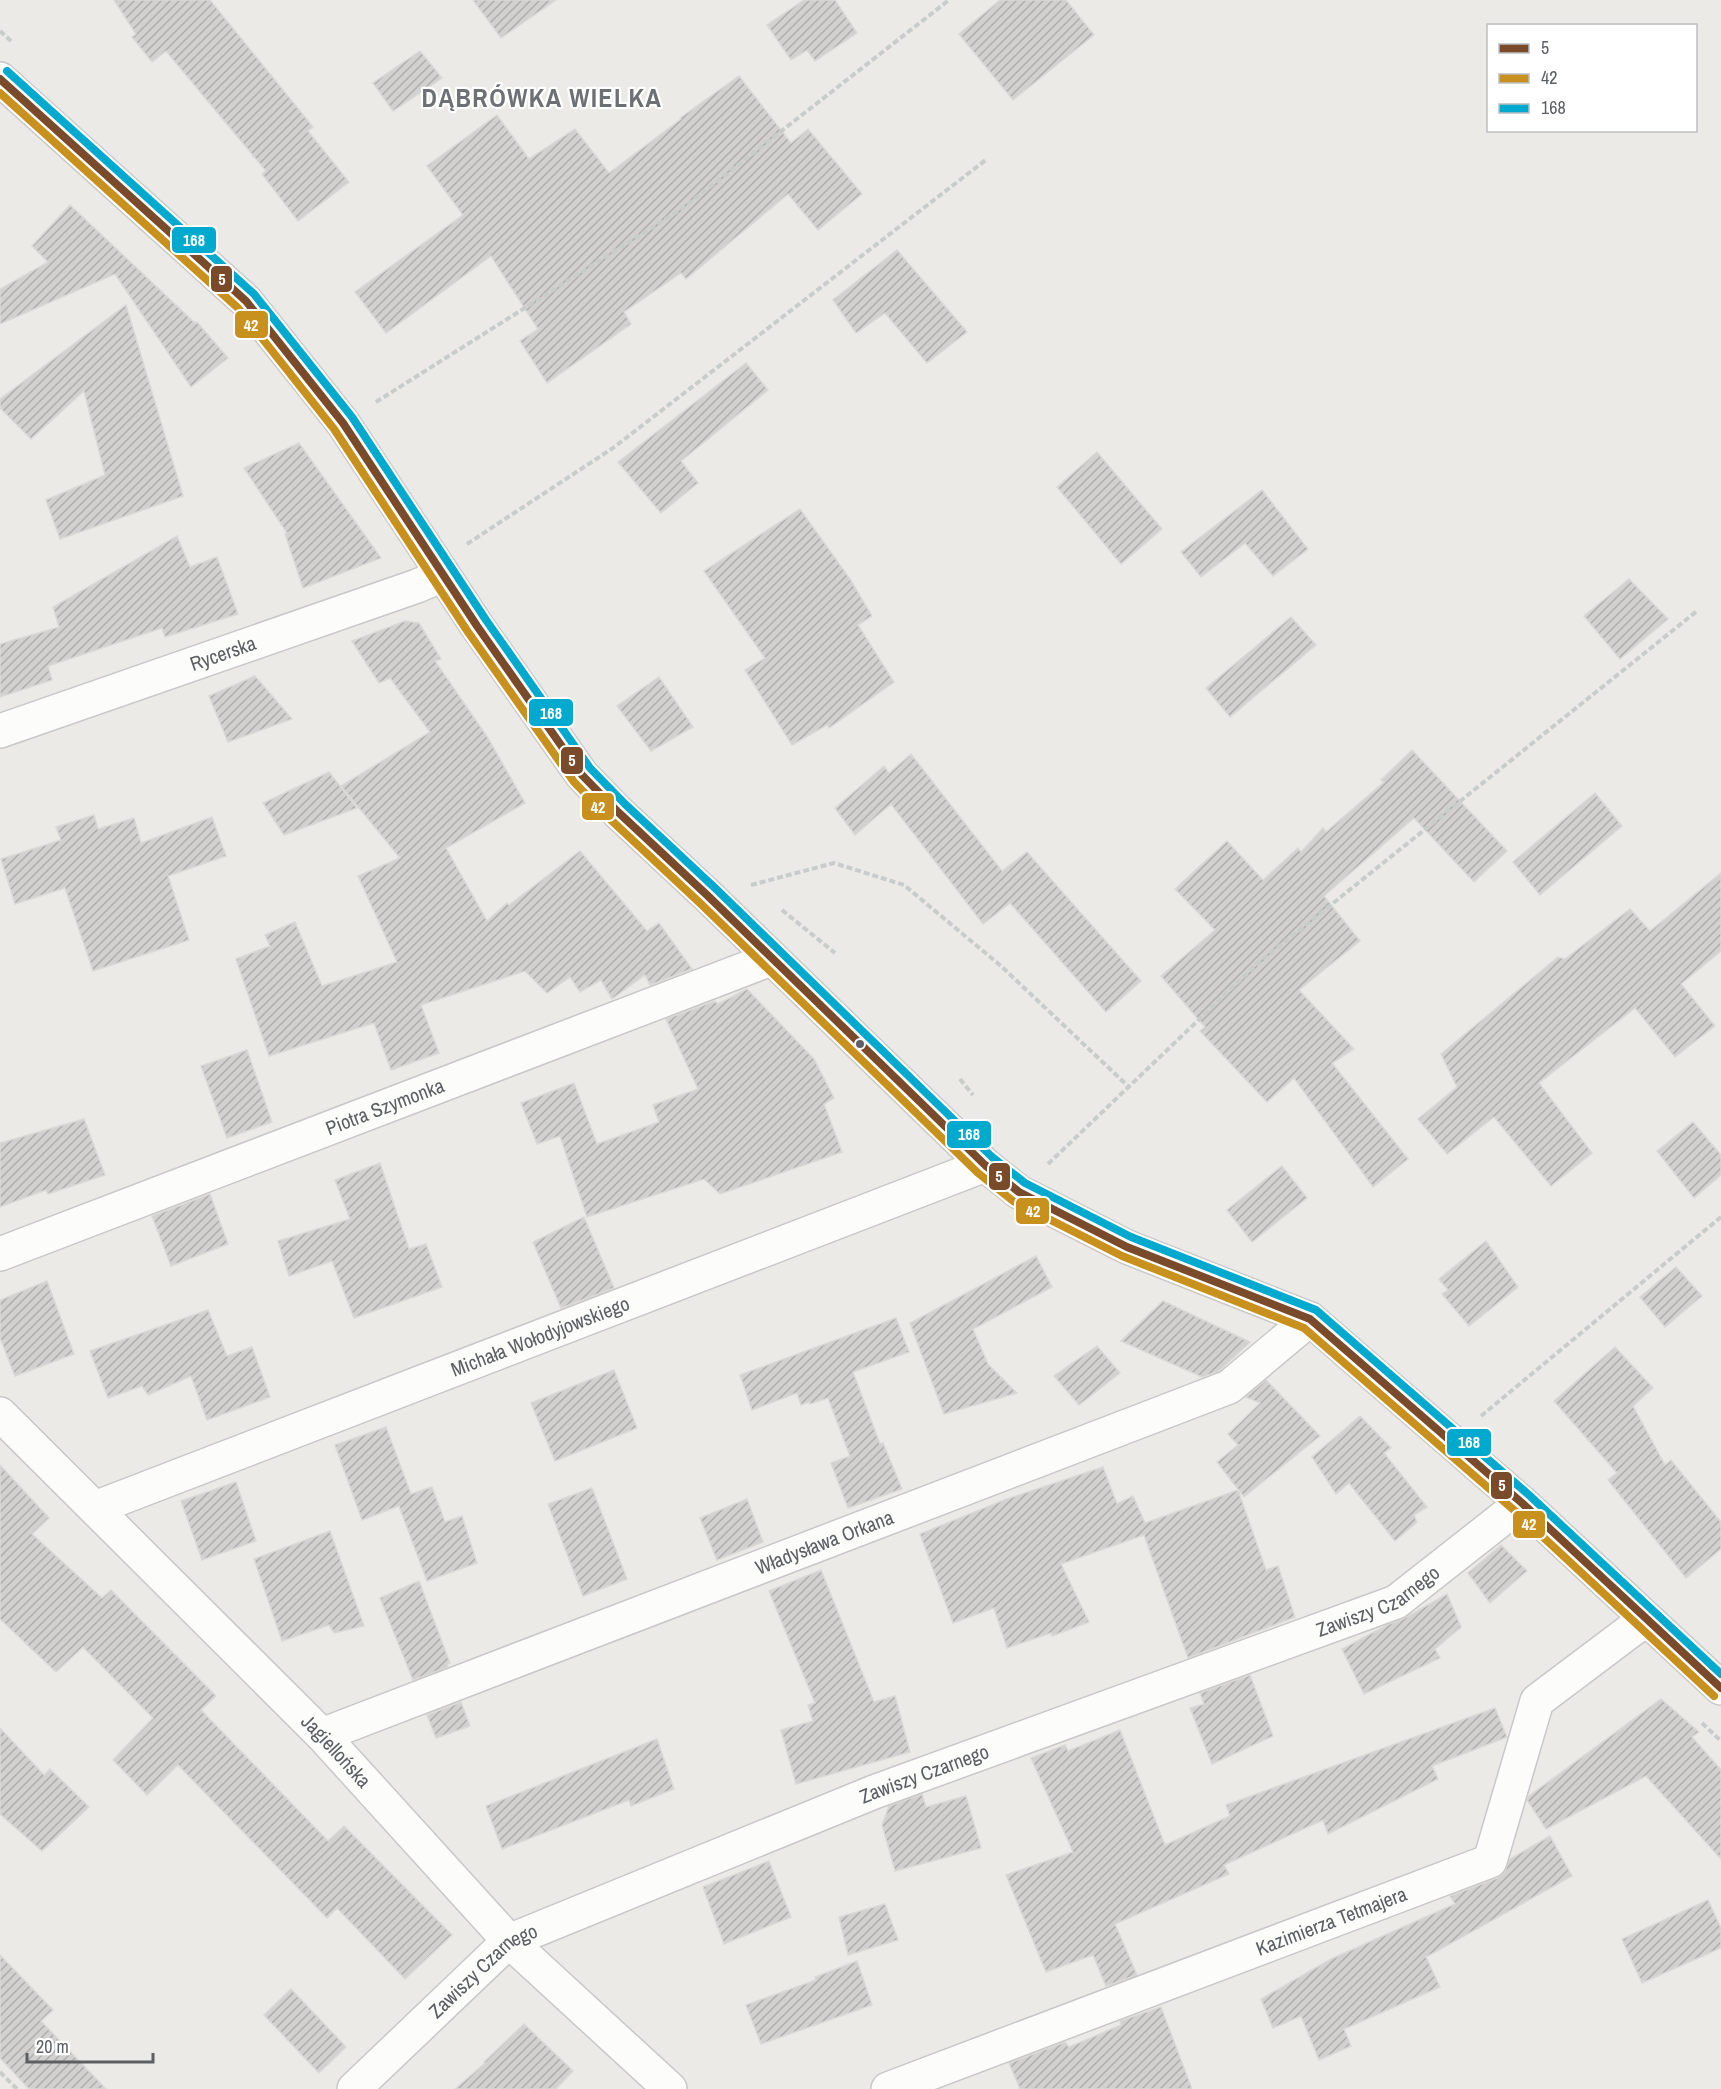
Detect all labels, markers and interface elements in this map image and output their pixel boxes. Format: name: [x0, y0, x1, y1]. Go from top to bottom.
legend: [1487, 24, 1697, 132]
text: 5: [1541, 35, 1549, 60]
text: 42: [1541, 65, 1557, 90]
district label: DĄBRÓWKA WIELKA: [422, 80, 662, 115]
text: 168: [1541, 95, 1566, 120]
line badge: 168: [171, 226, 217, 254]
text: 168: [183, 229, 205, 251]
line badge: 5: [210, 265, 233, 293]
text: 5: [218, 268, 226, 290]
line badge: 42: [234, 310, 269, 339]
text: 42: [244, 314, 258, 336]
street label: Rycerska: [186, 629, 259, 677]
line badge: 168: [528, 698, 574, 727]
text: 168: [540, 702, 562, 724]
line badge: 5: [560, 746, 584, 775]
text: 5: [568, 749, 576, 771]
line badge: 42: [581, 792, 615, 821]
text: 42: [591, 796, 605, 818]
unlabelled marker: [854, 1038, 866, 1050]
street label: Piotra Szymonka: [321, 1071, 448, 1141]
line badge: 168: [946, 1120, 992, 1149]
text: 168: [958, 1123, 980, 1145]
line badge: 5: [988, 1162, 1011, 1191]
text: 5: [995, 1165, 1003, 1187]
line badge: 42: [1015, 1197, 1050, 1225]
text: 42: [1026, 1200, 1040, 1222]
street label: Michała Wołodyjowskiego: [447, 1289, 633, 1383]
line badge: 168: [1446, 1428, 1492, 1457]
text: 168: [1458, 1431, 1480, 1453]
line badge: 5: [1490, 1471, 1513, 1500]
text: 5: [1498, 1474, 1506, 1496]
street label: Władysława Orkana: [751, 1503, 897, 1581]
line badge: 42: [1512, 1510, 1546, 1539]
text: 42: [1522, 1513, 1536, 1535]
street label: Zawiszy Czarnego: [1312, 1559, 1445, 1643]
street label: Jagiellońska: [296, 1708, 377, 1793]
street label: Zawiszy Czarnego: [855, 1737, 993, 1810]
street label: Kazimierza Tetmajera: [1252, 1880, 1410, 1961]
street label: Zawiszy Czarnego: [422, 1917, 541, 2024]
scale bar: [27, 2026, 153, 2064]
text: 20 m: [36, 2034, 69, 2059]

